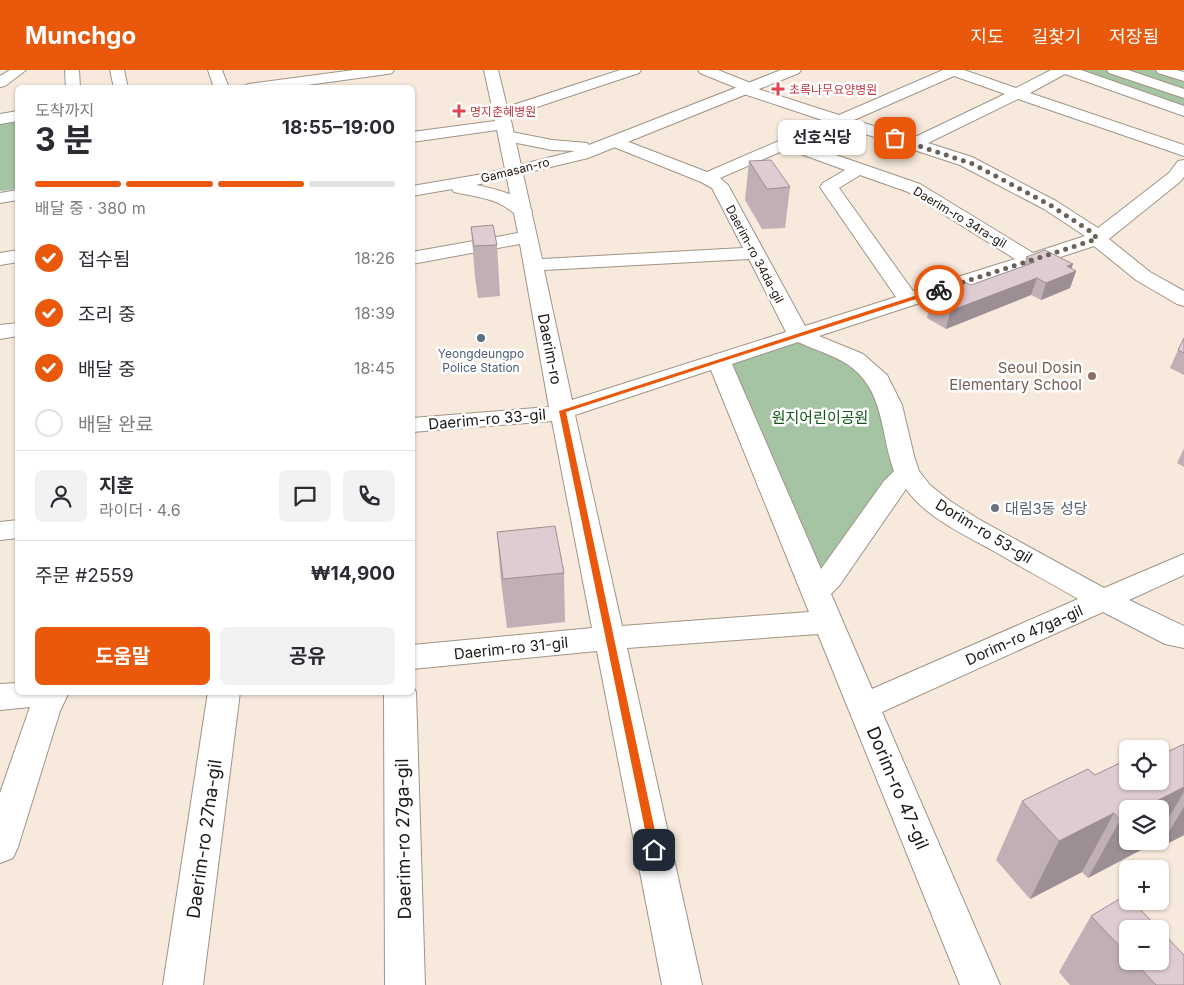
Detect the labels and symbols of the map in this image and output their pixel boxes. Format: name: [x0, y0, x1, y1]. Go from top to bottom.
marker: 초록나무요양병원: [771, 82, 785, 96]
place label: 초록나무요양병원: [789, 82, 877, 97]
marker: 명지춘혜병원: [452, 104, 466, 118]
place label: 명지춘혜병원: [470, 104, 536, 119]
pin: [874, 117, 916, 159]
callout: 선호식당: [778, 120, 865, 156]
street label: Gamasan-ro: [479, 154, 551, 186]
street label: Daerim-ro 34ra-gil: [911, 183, 1009, 251]
street label: Daerim-ro 34da-gil: [723, 202, 787, 306]
courier: [914, 265, 964, 315]
street label: Daerim-ro: [534, 312, 566, 386]
marker: Yeongdeungpo Police Station: [475, 332, 487, 344]
place label: Yeongdeungpo Police Station: [438, 346, 524, 375]
place label: Seoul Dosin Elementary School: [949, 358, 1082, 394]
marker: Seoul Dosin Elementary School: [1086, 370, 1098, 382]
street label: Daerim-ro 33-gil: [427, 404, 547, 434]
park label: 원지어린이공원: [772, 408, 868, 427]
street label: Dorim-ro 53-gil: [932, 495, 1036, 567]
place label: 대림3동 성당: [1005, 499, 1088, 518]
marker: 대림3동 성당: [989, 502, 1001, 514]
street label: Dorim-ro 47ga-gil: [962, 601, 1086, 669]
street label: Daerim-ro 31-gil: [453, 633, 569, 663]
street label: Dorim-ro 47-gil: [863, 723, 933, 853]
street label: Daerim-ro 27na-gil: [182, 758, 226, 920]
street label: Daerim-ro 27ga-gil: [391, 758, 415, 920]
pin: [633, 829, 675, 871]

